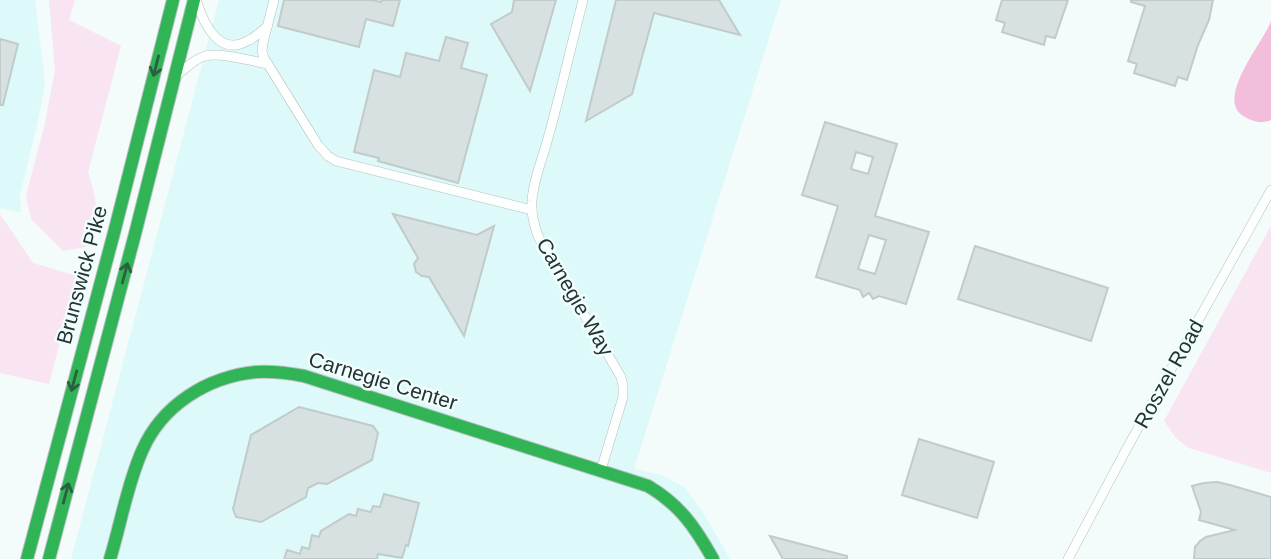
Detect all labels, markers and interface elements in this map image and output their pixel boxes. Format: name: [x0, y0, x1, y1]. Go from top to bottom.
one-way arrow: [149, 54, 162, 77]
street label: Brunswick Pike: [52, 203, 111, 347]
street label: Carnegie Way: [532, 234, 619, 360]
one-way arrow: [119, 262, 132, 285]
street label: Roszel Road: [1129, 316, 1208, 432]
street label: Carnegie Center: [306, 347, 460, 414]
one-way arrow: [67, 369, 80, 392]
one-way arrow: [60, 482, 73, 505]

